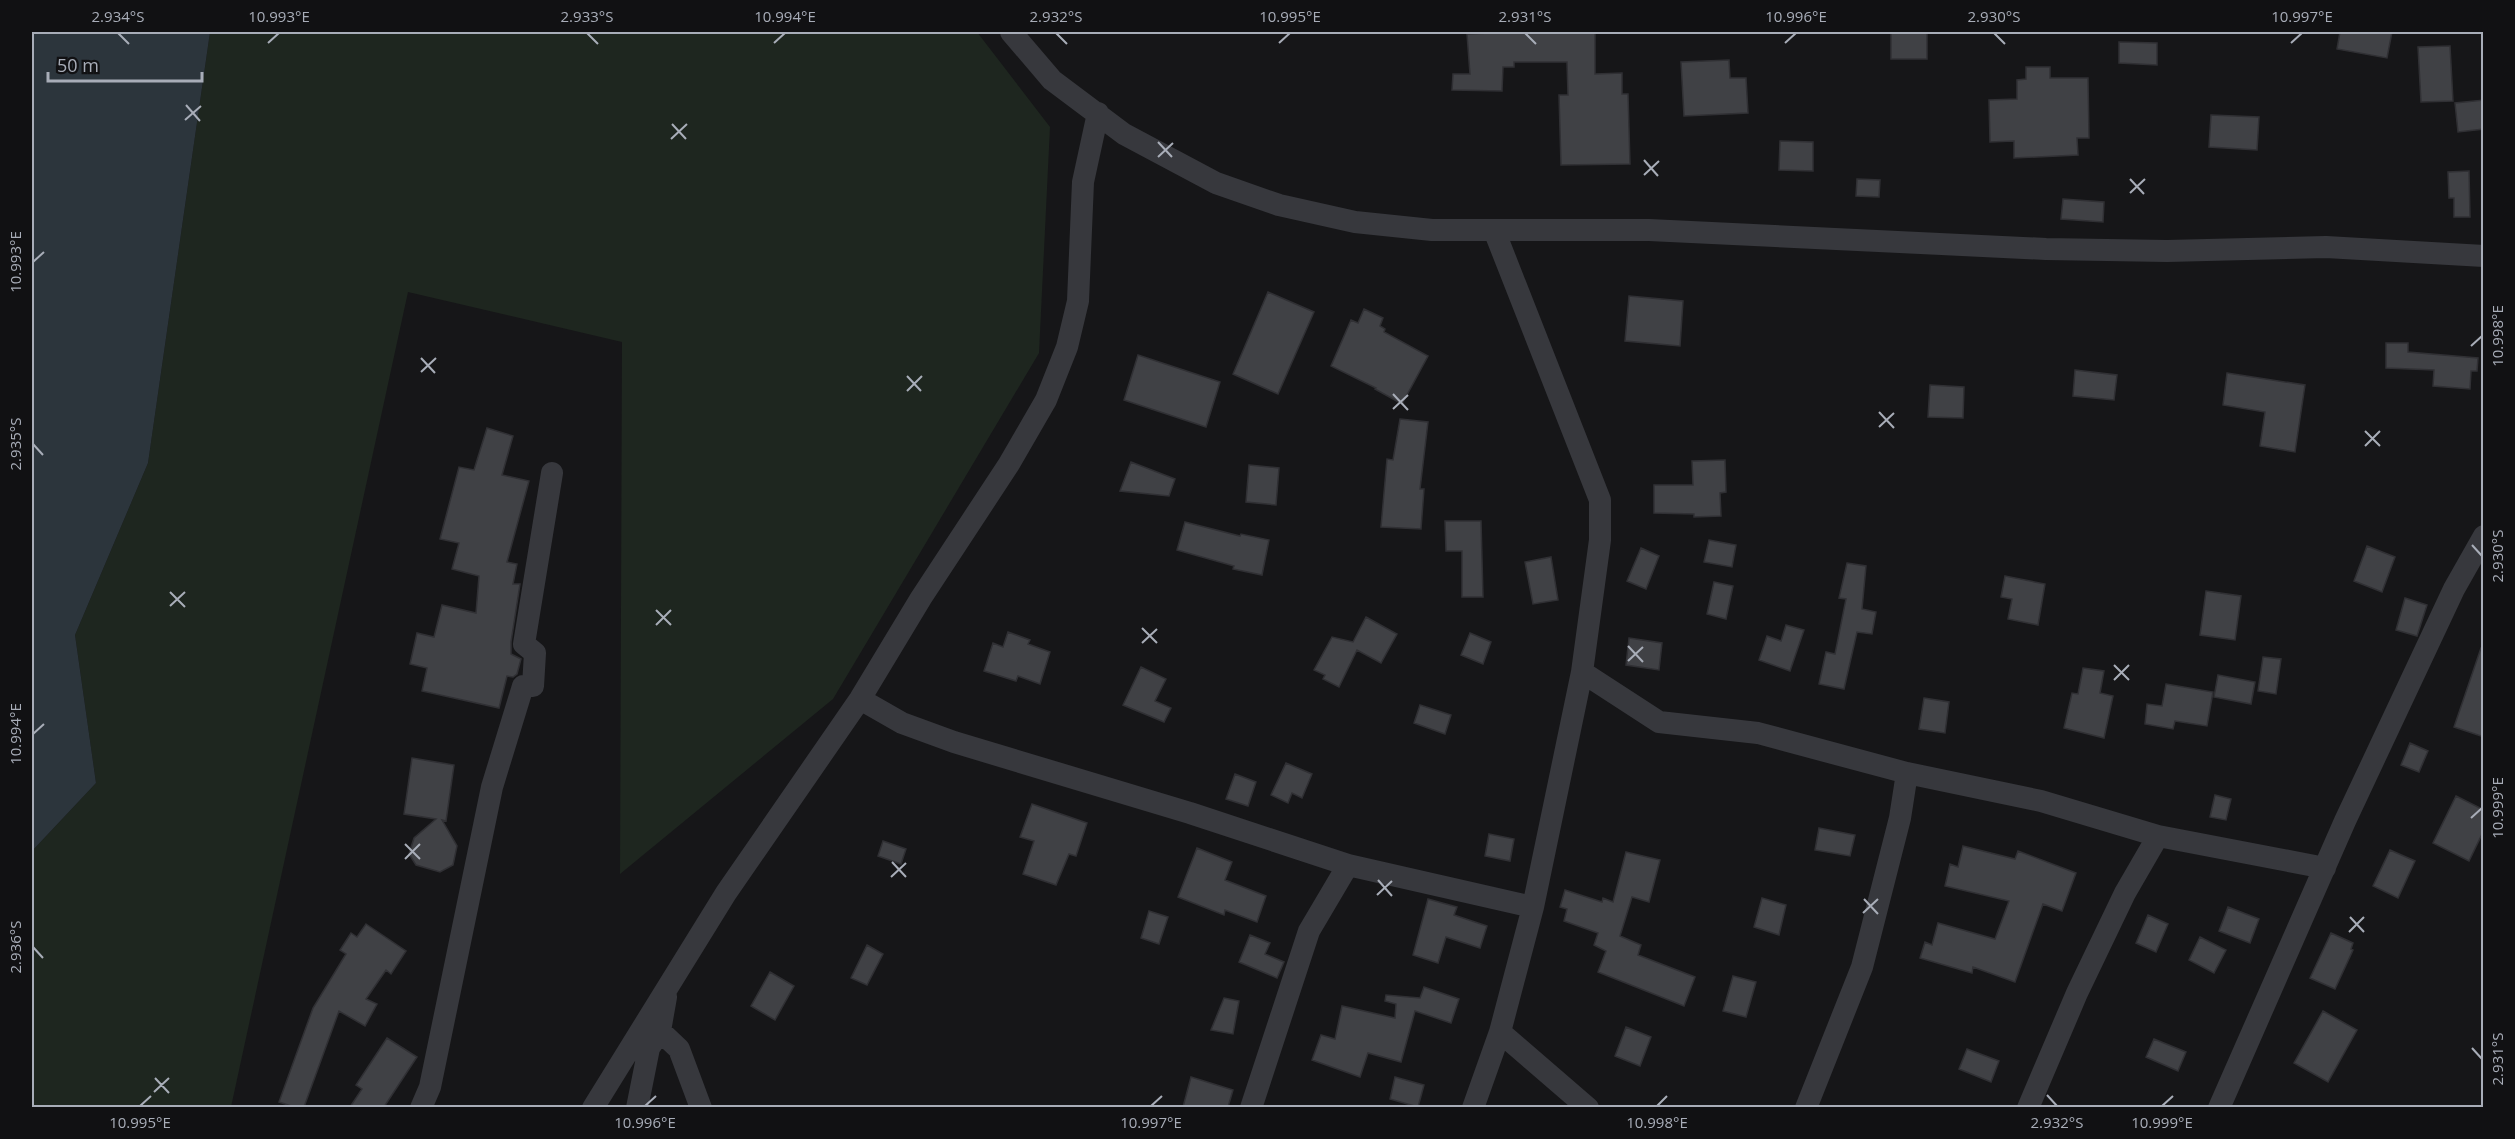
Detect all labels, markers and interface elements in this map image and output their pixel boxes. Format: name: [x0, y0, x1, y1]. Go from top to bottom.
text: 2.934°S: [92, 6, 144, 26]
text: 10.993°E: [248, 6, 310, 26]
text: 2.933°S: [561, 6, 613, 26]
text: 10.994°E: [754, 6, 816, 26]
text: 2.932°S: [1030, 6, 1082, 26]
text: 10.995°E: [1259, 6, 1321, 26]
text: 2.931°S: [1499, 6, 1551, 26]
text: 10.996°E: [1765, 6, 1827, 26]
text: 2.930°S: [1968, 6, 2020, 26]
text: 10.997°E: [2271, 6, 2333, 26]
scale bar: [48, 45, 202, 83]
text: 50 m: [57, 53, 99, 77]
text: 10.993°E: [5, 231, 25, 293]
text: 10.998°E: [2487, 305, 2507, 367]
text: 2.935°S: [5, 418, 25, 470]
text: 2.930°S: [2487, 530, 2507, 582]
text: 10.994°E: [5, 703, 25, 765]
text: 10.999°E: [2487, 777, 2507, 839]
text: 2.936°S: [5, 921, 25, 973]
text: 2.931°S: [2487, 1033, 2507, 1085]
text: 10.995°E: [109, 1112, 171, 1132]
text: 10.996°E: [614, 1112, 676, 1132]
text: 10.997°E: [1120, 1112, 1182, 1132]
text: 10.998°E: [1626, 1112, 1688, 1132]
text: 2.932°S: [2031, 1112, 2083, 1132]
text: 10.999°E: [2131, 1112, 2193, 1132]

